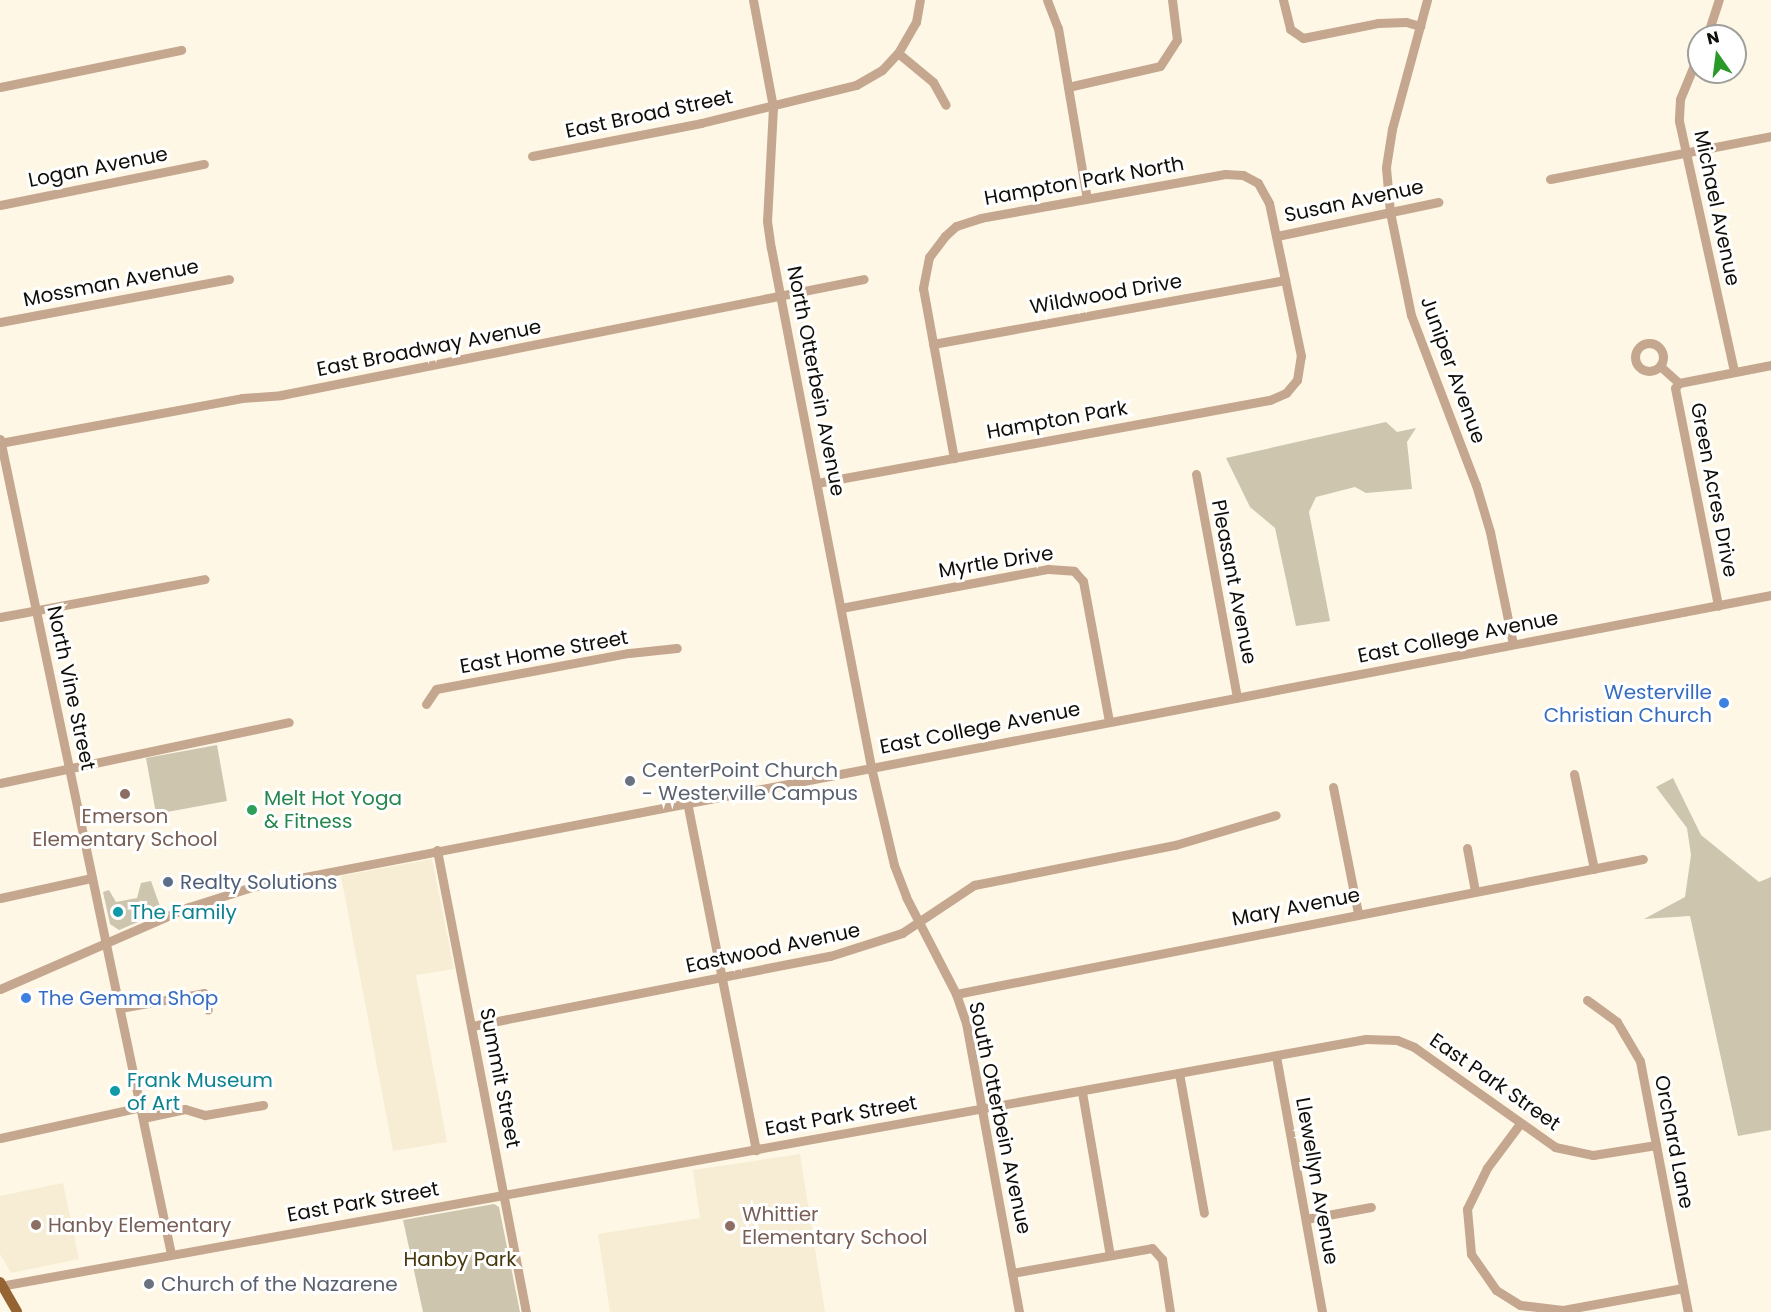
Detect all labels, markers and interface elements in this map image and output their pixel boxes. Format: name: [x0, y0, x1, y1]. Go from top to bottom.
north arrow: [1687, 24, 1747, 84]
text: N: [1704, 25, 1722, 51]
street label: East Broad Street: [563, 85, 735, 143]
street label: Michael Avenue: [1689, 128, 1745, 288]
street label: Logan Avenue: [26, 142, 170, 192]
street label: Hampton Park North: [982, 152, 1186, 210]
street label: Susan Avenue: [1282, 175, 1426, 227]
street label: Mossman Avenue: [21, 254, 201, 312]
street label: North Otterbein Avenue: [782, 264, 850, 498]
street label: Wildwood Drive: [1028, 269, 1184, 319]
street label: Juniper Avenue: [1415, 293, 1491, 447]
street label: East Broadway Avenue: [315, 314, 543, 382]
street label: Hampton Park: [985, 396, 1129, 444]
street label: Green Acres Drive: [1685, 401, 1743, 579]
street label: Pleasant Avenue: [1206, 498, 1262, 666]
street label: Myrtle Drive: [937, 541, 1055, 583]
street label: North Vine Street: [42, 604, 100, 772]
street label: East College Avenue: [1356, 606, 1560, 668]
street label: East Home Street: [458, 625, 630, 679]
place label: Westerville Christian Church: [1544, 680, 1712, 727]
marker: Westerville Christian Church: [1717, 696, 1731, 710]
street label: East College Avenue: [878, 697, 1082, 759]
place label: CenterPoint Church - Westerville Campus: [642, 758, 858, 805]
marker: CenterPoint Church - Westerville Campus: [623, 774, 637, 788]
place label: Melt Hot Yoga & Fitness: [264, 786, 402, 833]
marker: Emerson Elementary School: [118, 787, 132, 801]
marker: Melt Hot Yoga & Fitness: [245, 803, 259, 817]
place label: Emerson Elementary School: [32, 804, 218, 851]
place label: Realty Solutions: [180, 870, 337, 894]
marker: Realty Solutions: [161, 875, 175, 889]
street label: Mary Avenue: [1230, 883, 1362, 931]
place label: The Family: [130, 900, 237, 924]
marker: The Family: [111, 905, 125, 919]
street label: Eastwood Avenue: [684, 918, 862, 978]
place label: The Gemma Shop: [38, 986, 218, 1010]
marker: The Gemma Shop: [19, 991, 33, 1005]
street label: South Otterbein Avenue: [964, 1000, 1036, 1236]
street label: Summit Street: [475, 1006, 525, 1150]
street label: East Park Street: [1425, 1028, 1565, 1136]
place label: Frank Museum of Art: [127, 1068, 273, 1115]
street label: Orchard Lane: [1649, 1073, 1699, 1211]
marker: Frank Museum of Art: [108, 1084, 122, 1098]
street label: East Park Street: [763, 1091, 919, 1141]
street label: Llewellyn Avenue: [1291, 1096, 1343, 1266]
street label: East Park Street: [285, 1177, 441, 1227]
place label: Whittier Elementary School: [742, 1202, 927, 1249]
place label: Hanby Elementary: [48, 1213, 231, 1237]
marker: Hanby Elementary: [29, 1218, 43, 1232]
marker: Whittier Elementary School: [723, 1219, 737, 1233]
park label: Hanby Park: [403, 1247, 517, 1271]
place label: Church of the Nazarene: [161, 1272, 398, 1296]
marker: Church of the Nazarene: [142, 1277, 156, 1291]

